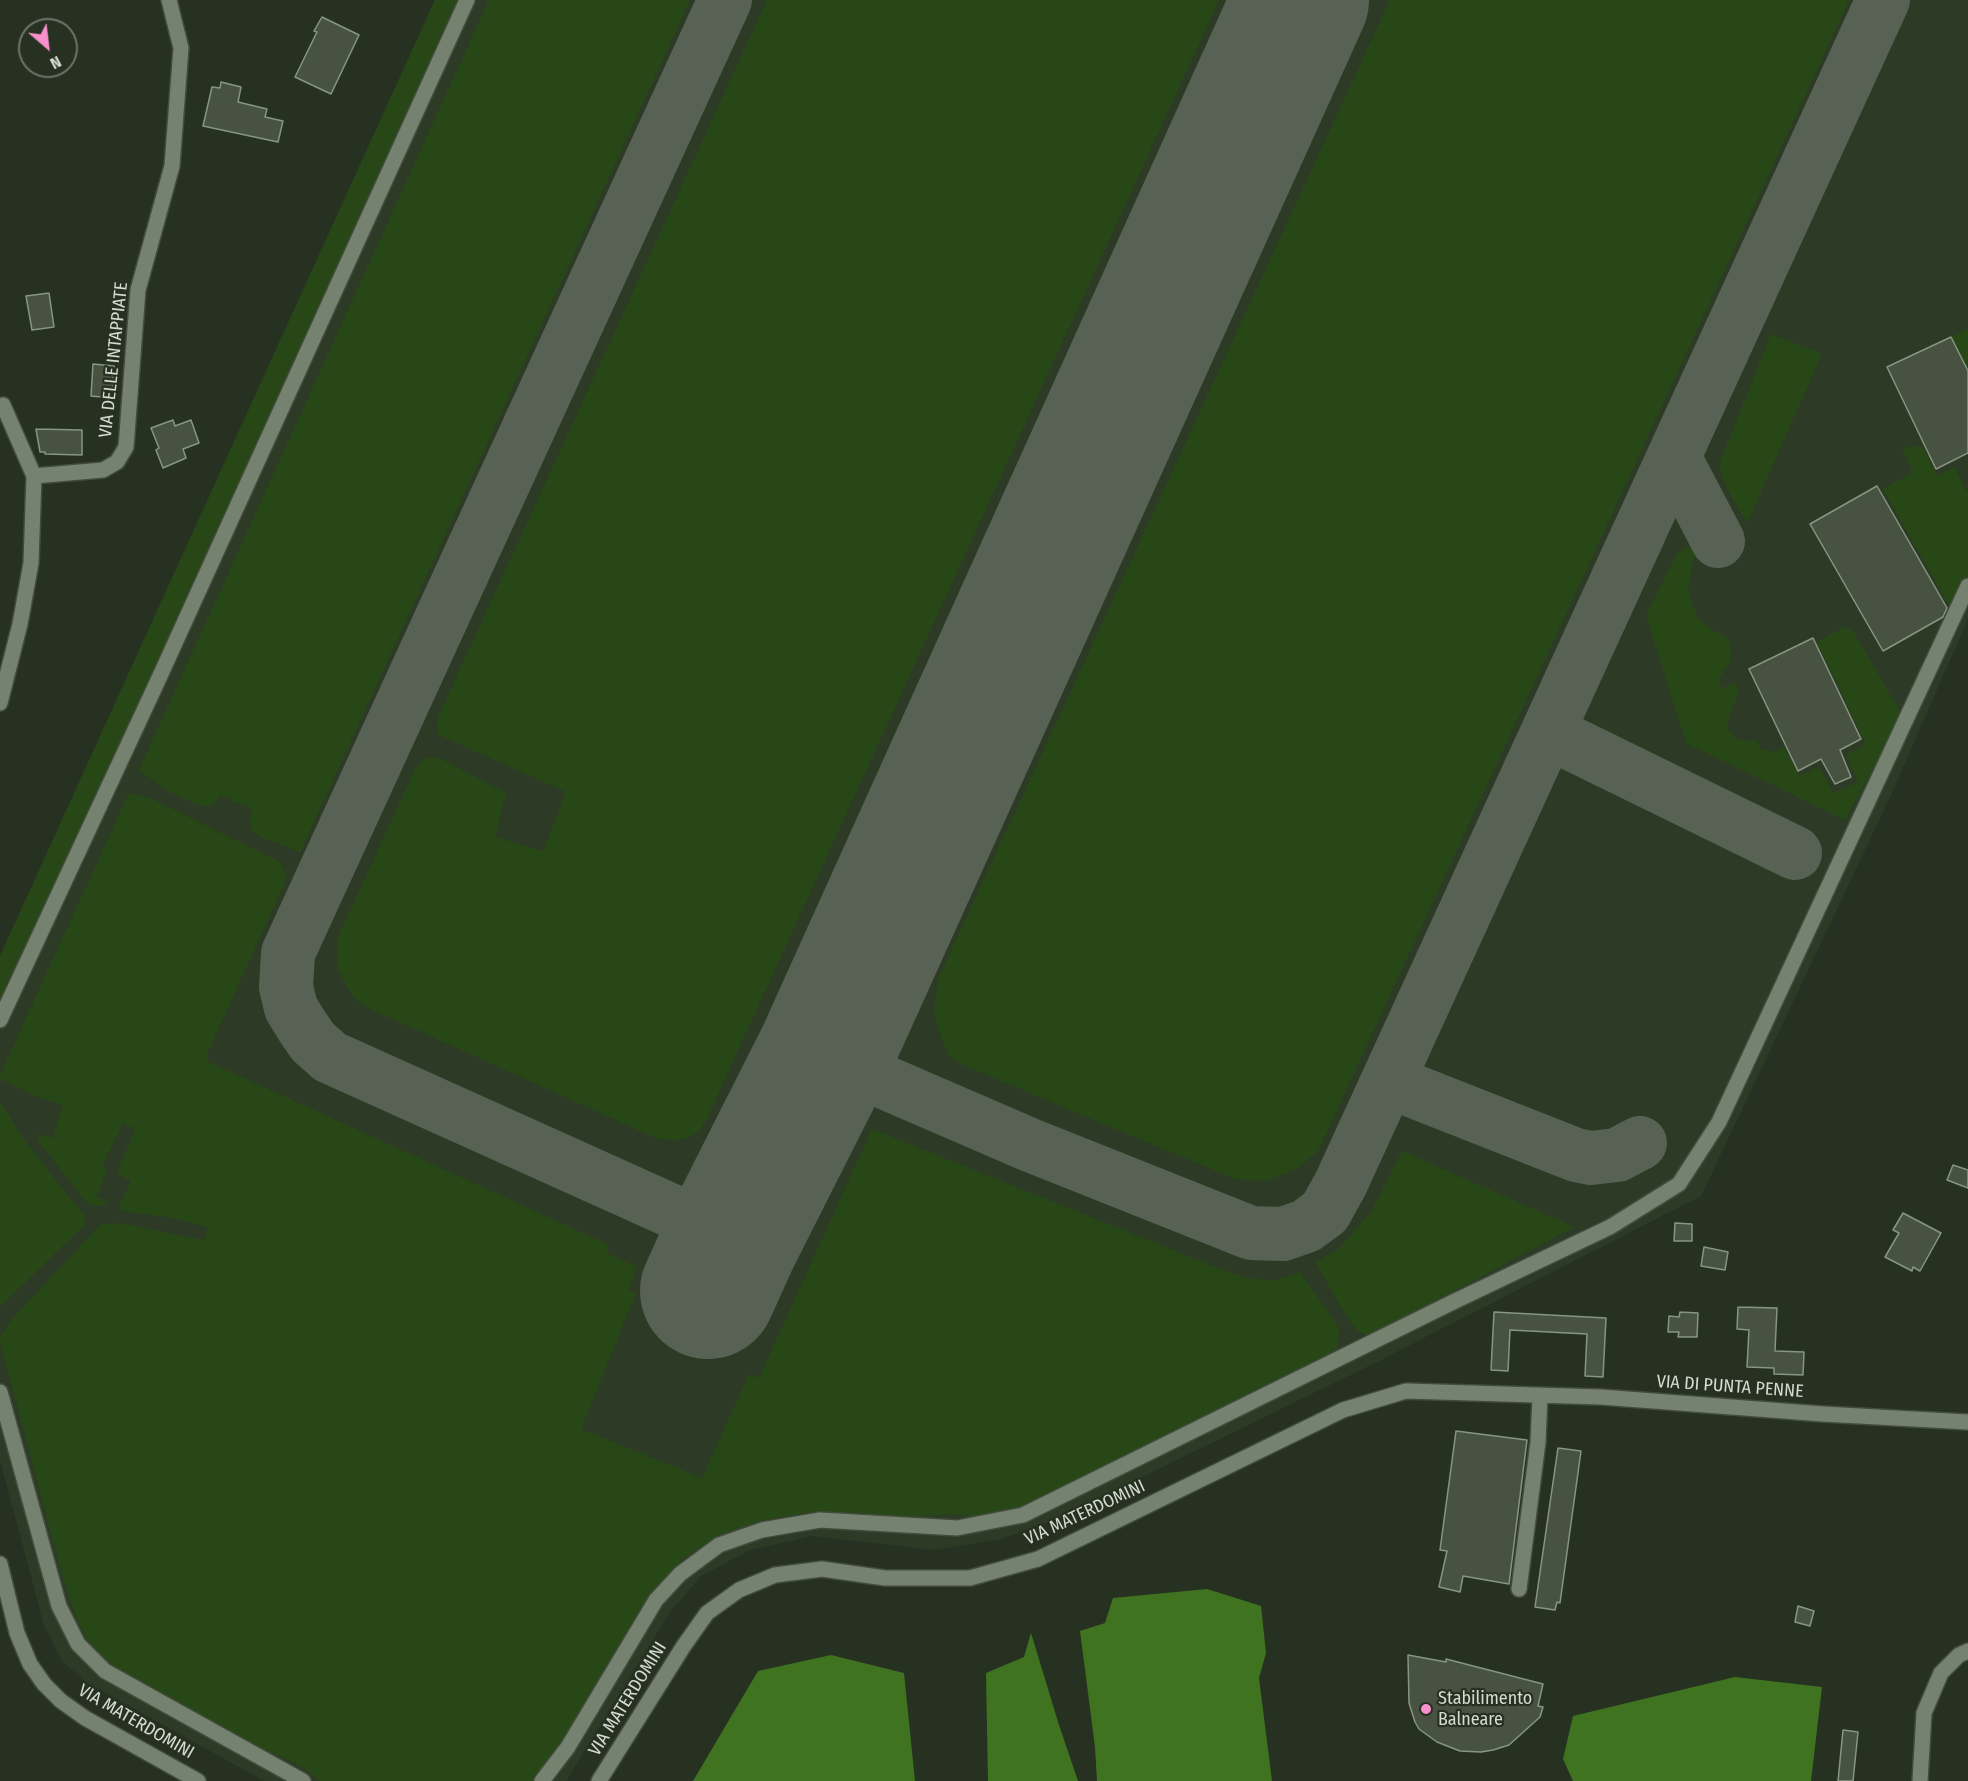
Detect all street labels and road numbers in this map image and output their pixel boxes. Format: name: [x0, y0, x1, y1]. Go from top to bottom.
street label: VIA DELLE INTAPPIATE: [95, 281, 133, 439]
street label: VIA DI PUNTA PENNE: [1656, 1371, 1804, 1403]
street label: VIA MATERDOMINI: [1021, 1476, 1149, 1550]
street label: VIA MATERDOMINI: [584, 1638, 672, 1760]
street label: VIA MATERDOMINI: [74, 1680, 198, 1764]

